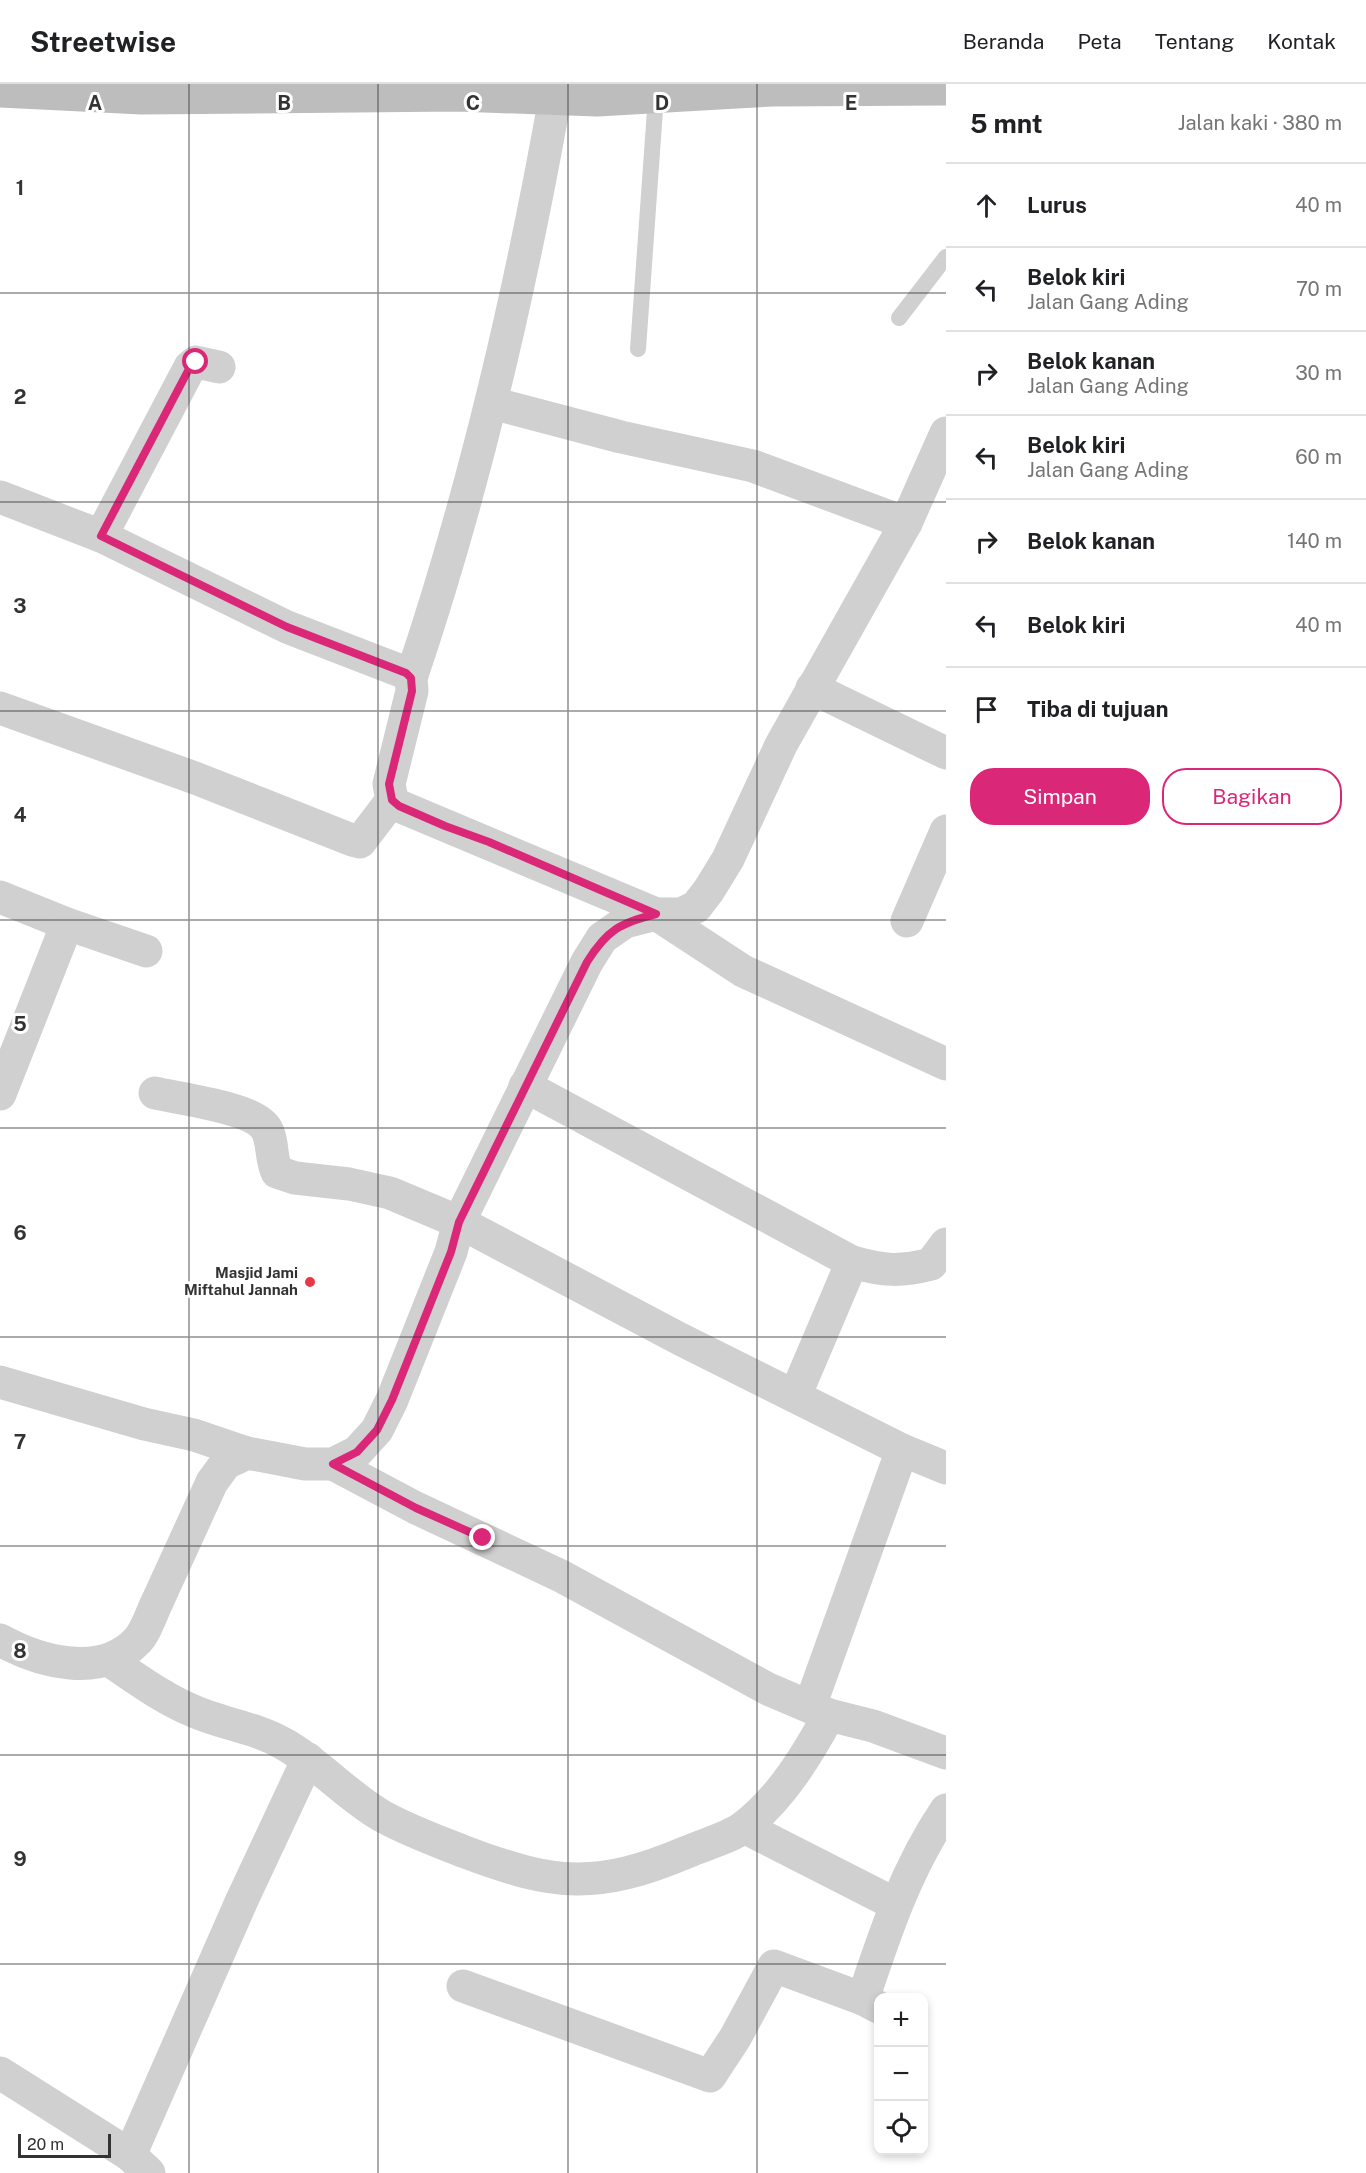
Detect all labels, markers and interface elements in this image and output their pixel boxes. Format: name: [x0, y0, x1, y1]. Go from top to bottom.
text: Streetwise: [30, 25, 176, 58]
text: Beranda: [963, 29, 1044, 54]
text: Peta: [1077, 29, 1122, 54]
text: Tentang: [1155, 29, 1234, 54]
text: Kontak: [1267, 29, 1336, 54]
text: A: [88, 91, 102, 115]
text: B: [277, 91, 291, 115]
text: C: [466, 91, 480, 115]
text: D: [655, 91, 669, 115]
text: E: [845, 91, 857, 115]
text: 5 mnt: [970, 108, 1042, 139]
text: Jalan kaki · 380 m: [1178, 111, 1342, 135]
text: 1: [16, 176, 24, 200]
icon: ahead: [970, 189, 1003, 222]
text: Lurus: [1027, 192, 1087, 218]
text: 40 m: [1295, 193, 1342, 217]
text: Belok kiri: [1027, 264, 1125, 290]
icon: left: [970, 273, 1003, 306]
text: 70 m: [1296, 277, 1342, 301]
text: Jalan Gang Ading: [1027, 290, 1189, 314]
route start: [182, 348, 208, 374]
text: Belok kanan: [1027, 348, 1155, 374]
icon: right: [970, 357, 1003, 390]
text: 30 m: [1295, 361, 1342, 385]
text: Jalan Gang Ading: [1027, 374, 1189, 398]
text: 2: [14, 385, 26, 409]
text: Belok kiri: [1027, 432, 1125, 458]
icon: left: [970, 441, 1003, 474]
text: 60 m: [1295, 445, 1342, 469]
text: Jalan Gang Ading: [1027, 458, 1189, 482]
icon: right: [970, 525, 1003, 558]
text: Belok kanan: [1027, 528, 1155, 554]
text: 140 m: [1287, 529, 1342, 553]
text: 3: [13, 594, 27, 618]
icon: left: [970, 609, 1003, 642]
text: Belok kiri: [1027, 612, 1125, 638]
text: 40 m: [1295, 613, 1342, 637]
icon: arrive: [970, 693, 1003, 726]
text: Tiba di tujuan: [1027, 696, 1168, 722]
button: Simpan: [970, 768, 1150, 825]
button: Bagikan: [1162, 768, 1342, 825]
text: 4: [13, 803, 27, 827]
text: 5: [13, 1012, 27, 1036]
text: 6: [13, 1221, 27, 1245]
place label: Masjid Jami Miftahul Jannah: [184, 1264, 298, 1298]
marker: Masjid Jami Miftahul Jannah: [303, 1275, 317, 1289]
text: 7: [14, 1430, 26, 1454]
route end: [469, 1524, 495, 1550]
text: 8: [13, 1639, 27, 1663]
text: 9: [13, 1847, 27, 1871]
map controls: [874, 1993, 928, 2155]
button: +: [874, 1993, 928, 2047]
button: −: [874, 2047, 928, 2101]
button: locate: [874, 2101, 928, 2155]
scale bar: [18, 2131, 111, 2158]
text: 20 m: [27, 2135, 64, 2154]

